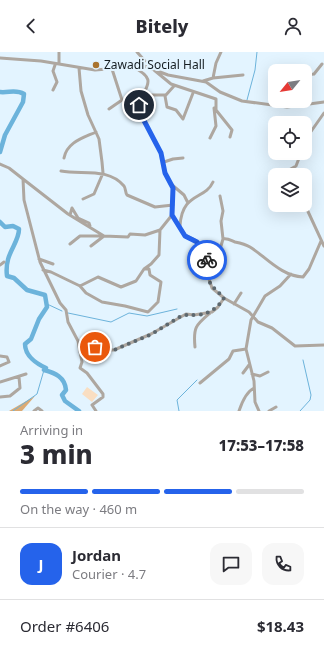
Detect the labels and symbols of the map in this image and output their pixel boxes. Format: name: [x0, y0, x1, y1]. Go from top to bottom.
place label: Zawadi Social Hall: [104, 56, 205, 73]
marker: Zawadi Social Hall: [91, 60, 101, 70]
north arrow: [268, 64, 312, 108]
pin: [122, 88, 156, 122]
courier: [187, 240, 227, 280]
pin: [78, 330, 112, 364]

